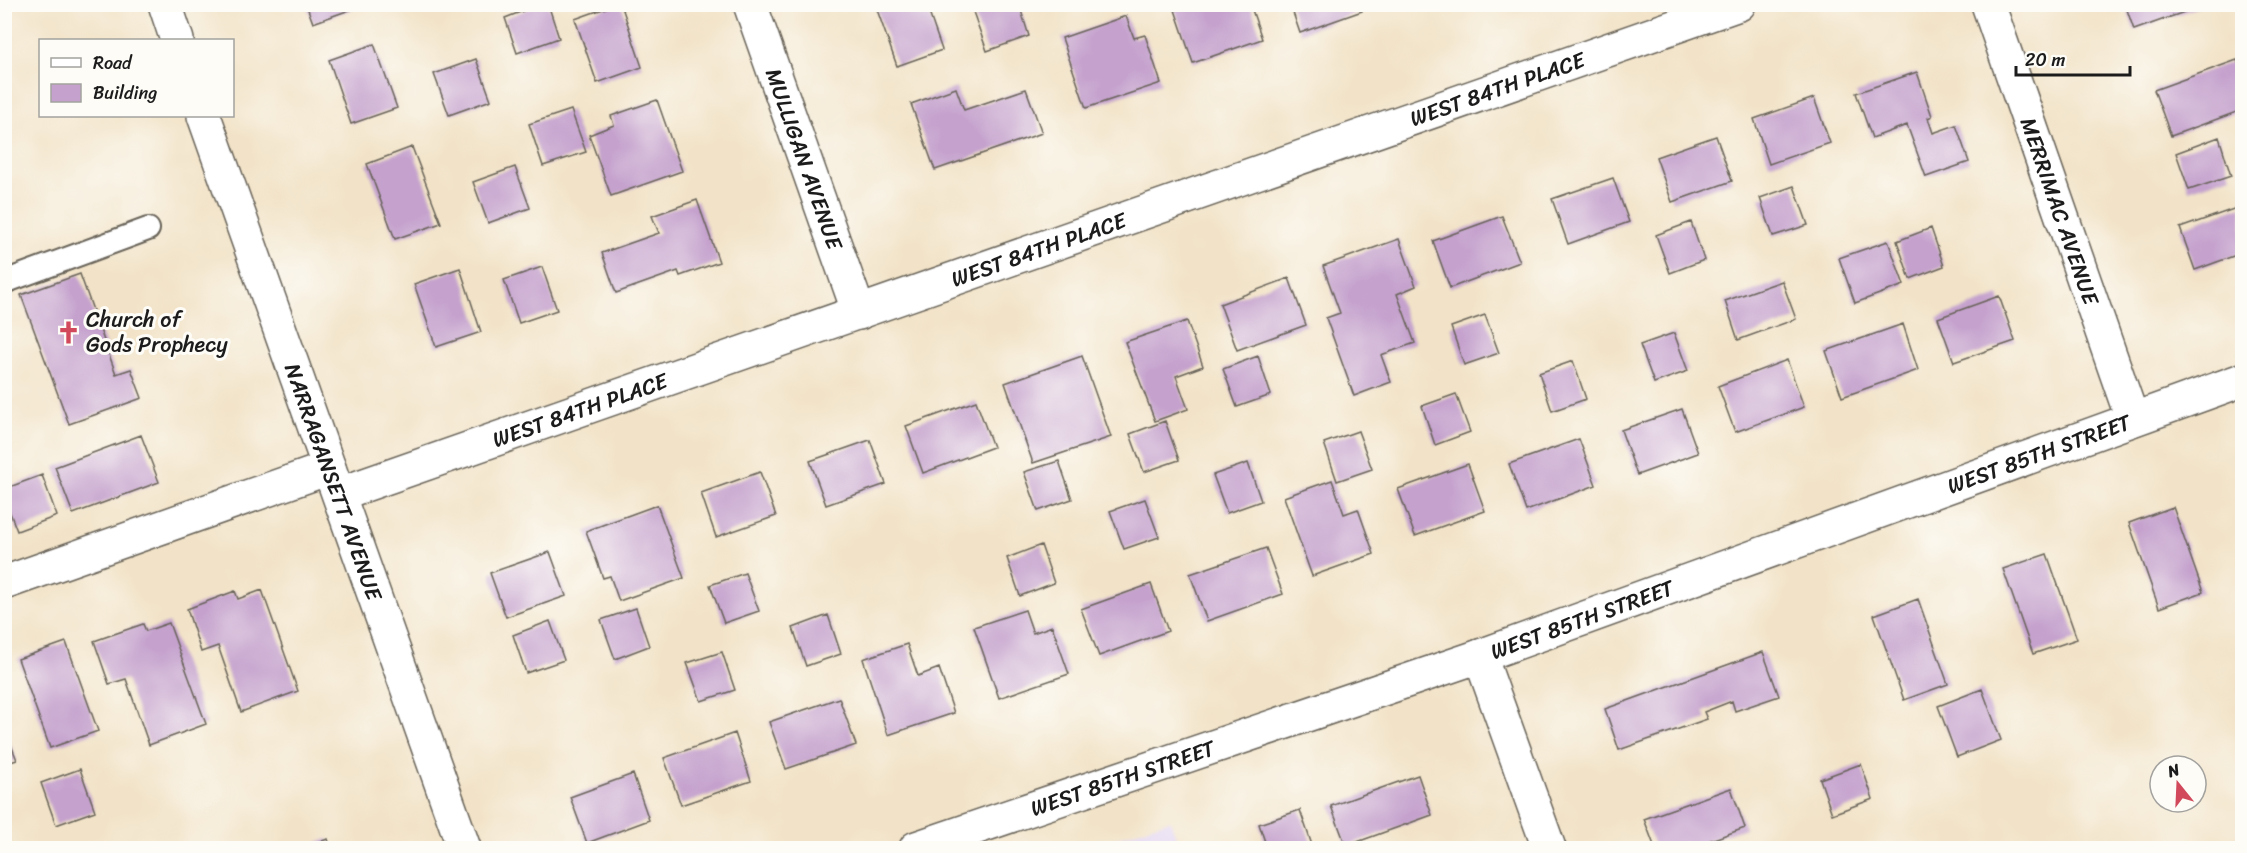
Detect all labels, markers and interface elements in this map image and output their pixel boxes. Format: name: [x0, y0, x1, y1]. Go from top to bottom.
legend: [39, 39, 234, 117]
scale bar: [2016, 39, 2130, 77]
street label: WEST 84TH PLACE: [1404, 40, 1592, 138]
text: 20 m: [2025, 44, 2065, 76]
text: Road: [93, 47, 133, 79]
street label: MULLIGAN AVENUE: [754, 63, 855, 257]
text: Building: [93, 77, 157, 109]
street label: MERRIMAC AVENUE: [2009, 112, 2111, 312]
street label: WEST 84TH PLACE: [946, 200, 1133, 298]
place label: Church of Gods Prophecy: [86, 300, 228, 364]
church icon: Church of Gods Prophecy: [55, 319, 81, 345]
street label: NARRAGANSETT AVENUE: [273, 358, 394, 607]
street label: WEST 84TH PLACE: [487, 361, 675, 459]
street label: WEST 85TH STREET: [1942, 403, 2137, 505]
street label: WEST 85TH STREET: [1485, 568, 1680, 671]
street label: WEST 85TH STREET: [1025, 728, 1221, 828]
north arrow: [2148, 754, 2208, 814]
text: N: [2163, 754, 2184, 786]

